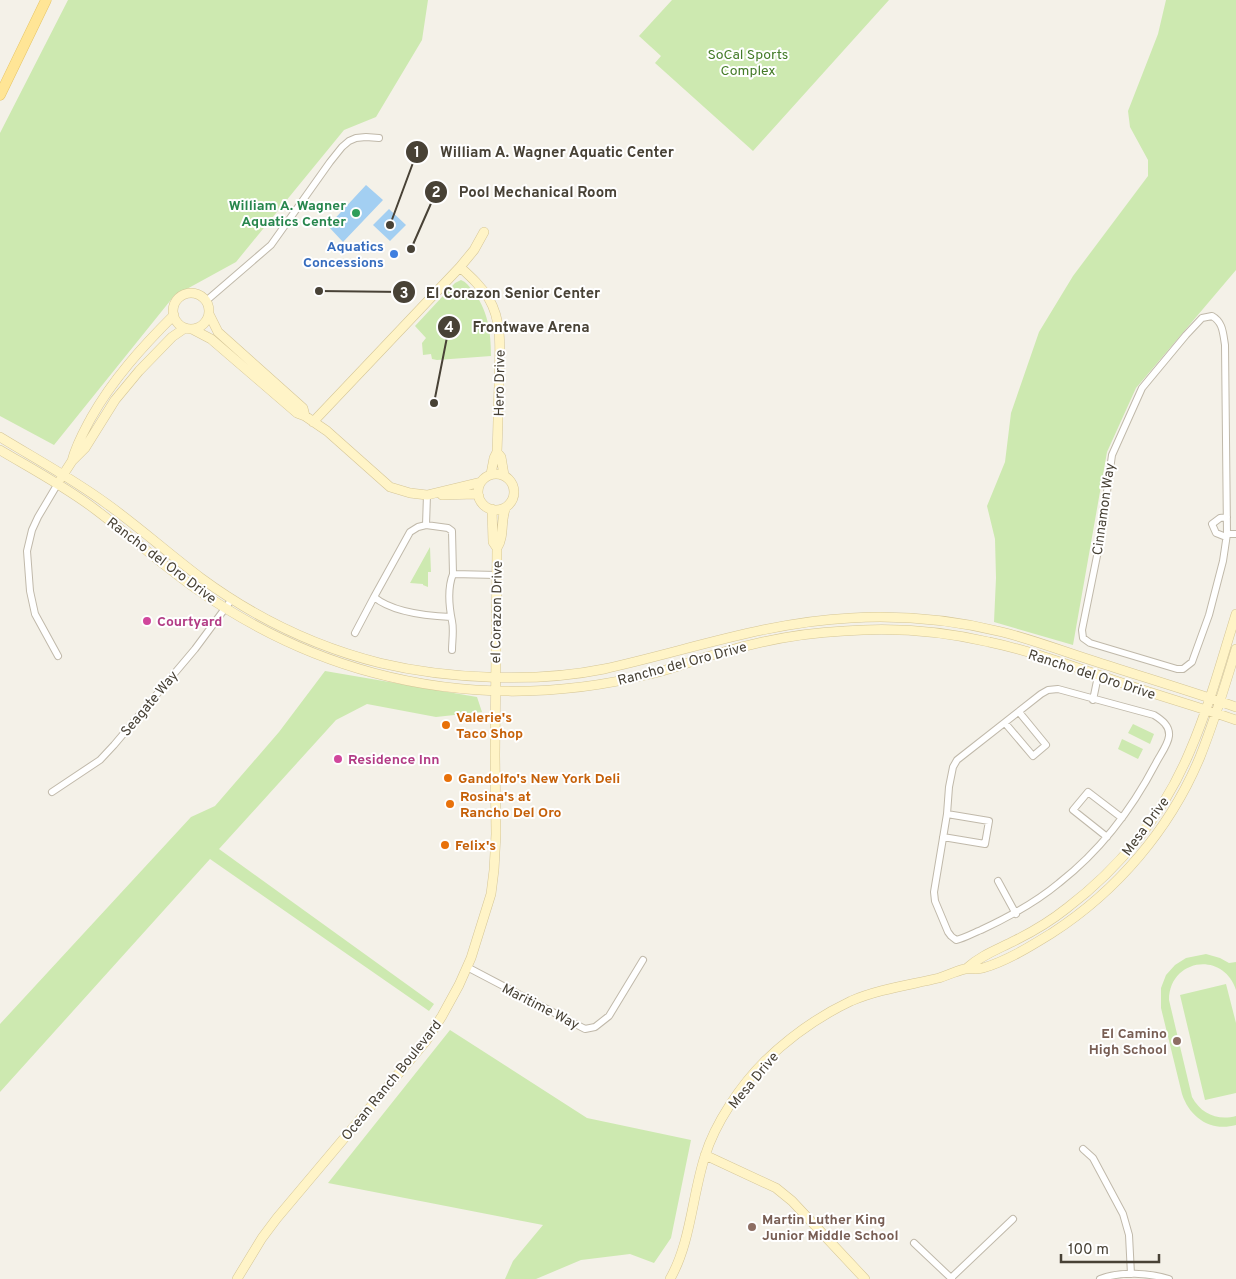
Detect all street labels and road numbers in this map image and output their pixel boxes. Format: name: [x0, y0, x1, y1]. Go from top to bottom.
street label: Hero Drive: [491, 349, 510, 417]
street label: Cinnamon Way: [1090, 462, 1119, 556]
street label: Rancho del Oro Drive: [103, 514, 219, 608]
street label: el Corazon Drive: [488, 560, 507, 664]
street label: Rancho del Oro Drive: [616, 639, 749, 690]
street label: Rancho del Oro Drive: [1026, 647, 1157, 704]
street label: Seagate Way: [118, 668, 182, 740]
street label: Mesa Drive: [1119, 794, 1173, 860]
street label: Maritime Way: [499, 981, 582, 1034]
street label: Ocean Ranch Boulevard: [338, 1017, 446, 1144]
street label: Mesa Drive: [725, 1049, 783, 1113]

